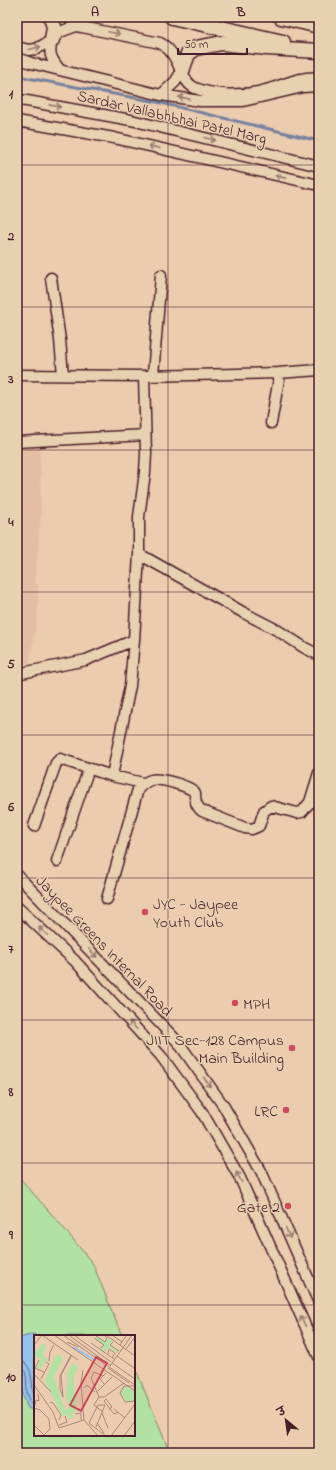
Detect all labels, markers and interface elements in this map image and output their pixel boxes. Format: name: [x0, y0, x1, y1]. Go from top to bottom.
text: A: [91, 3, 99, 22]
text: B: [236, 3, 246, 22]
one-way arrow: [107, 30, 120, 38]
scale bar: [178, 30, 247, 56]
text: 50 m: [184, 36, 208, 54]
one-way arrow: [29, 44, 42, 51]
street label: Sardar Vallabhbhai Patel Marg: [74, 84, 269, 151]
text: 1: [9, 85, 14, 104]
one-way arrow: [178, 94, 191, 102]
one-way arrow: [49, 102, 62, 110]
one-way arrow: [203, 136, 216, 144]
one-way arrow: [148, 143, 161, 150]
one-way arrow: [275, 172, 288, 180]
text: 2: [7, 227, 15, 246]
text: 3: [7, 370, 14, 389]
text: 4: [7, 513, 14, 532]
text: 5: [7, 655, 15, 674]
text: 6: [7, 798, 14, 817]
street label: Jaypee Greens Internal Road: [29, 870, 178, 1023]
place label: JYC - Jaypee Youth Club: [153, 893, 239, 935]
marker: JYC - Jaypee Youth Club: [140, 907, 150, 917]
one-way arrow: [38, 926, 48, 936]
text: 7: [8, 940, 14, 959]
one-way arrow: [88, 948, 98, 958]
place label: MPH: [243, 993, 270, 1017]
marker: MPH: [230, 998, 240, 1008]
one-way arrow: [128, 1020, 138, 1030]
place label: JIIT Sec-128 Campus Main Building: [146, 1029, 284, 1071]
marker: JIIT Sec-128 Campus Main Building: [287, 1043, 297, 1053]
one-way arrow: [203, 1076, 211, 1087]
text: 8: [8, 1083, 14, 1102]
place label: LRC: [254, 1100, 278, 1124]
marker: LRC: [281, 1105, 291, 1115]
one-way arrow: [235, 1171, 242, 1183]
place label: Gate 2: [237, 1196, 280, 1220]
marker: Gate 2: [283, 1201, 293, 1211]
text: 9: [8, 1226, 14, 1245]
one-way arrow: [285, 1227, 292, 1239]
one-way arrow: [299, 1316, 306, 1328]
inset map: [34, 1335, 135, 1436]
text: 10: [6, 1368, 16, 1387]
north arrow: [266, 1400, 306, 1440]
text: उ: [274, 1403, 290, 1421]

